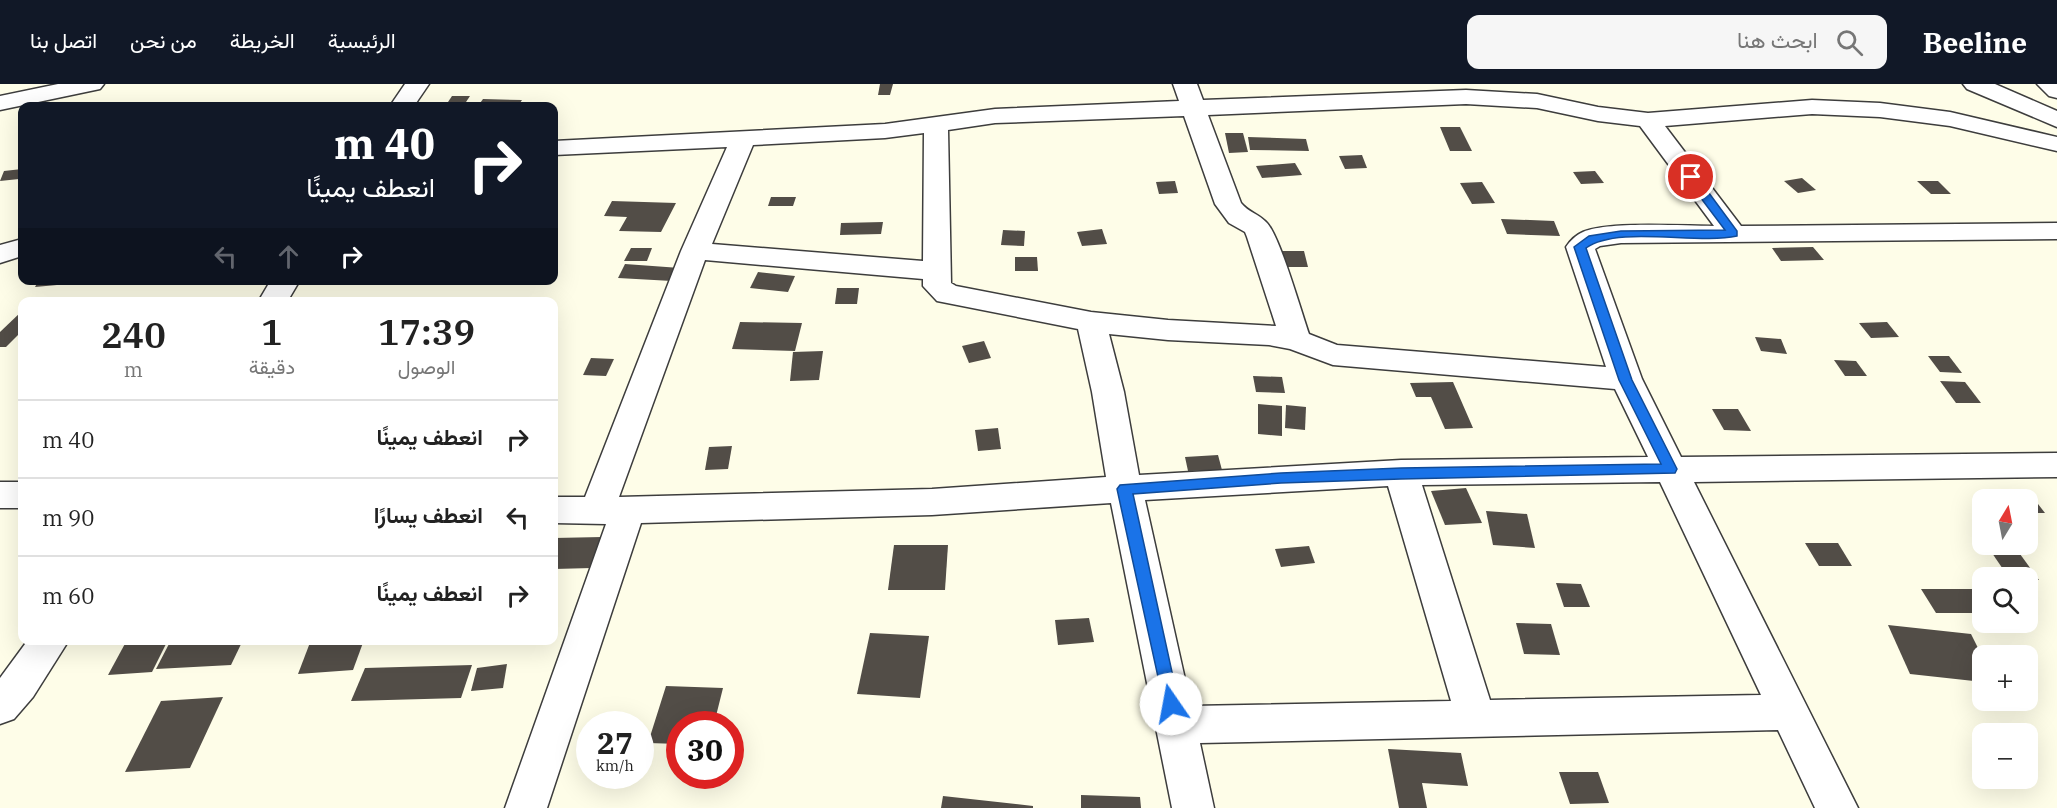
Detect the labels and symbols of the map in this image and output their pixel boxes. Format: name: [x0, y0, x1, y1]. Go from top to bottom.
pin: [1665, 151, 1716, 202]
north arrow: [1972, 489, 2038, 555]
position arrow: [1139, 672, 1203, 736]
speed limit sign: 30: [666, 711, 744, 789]

